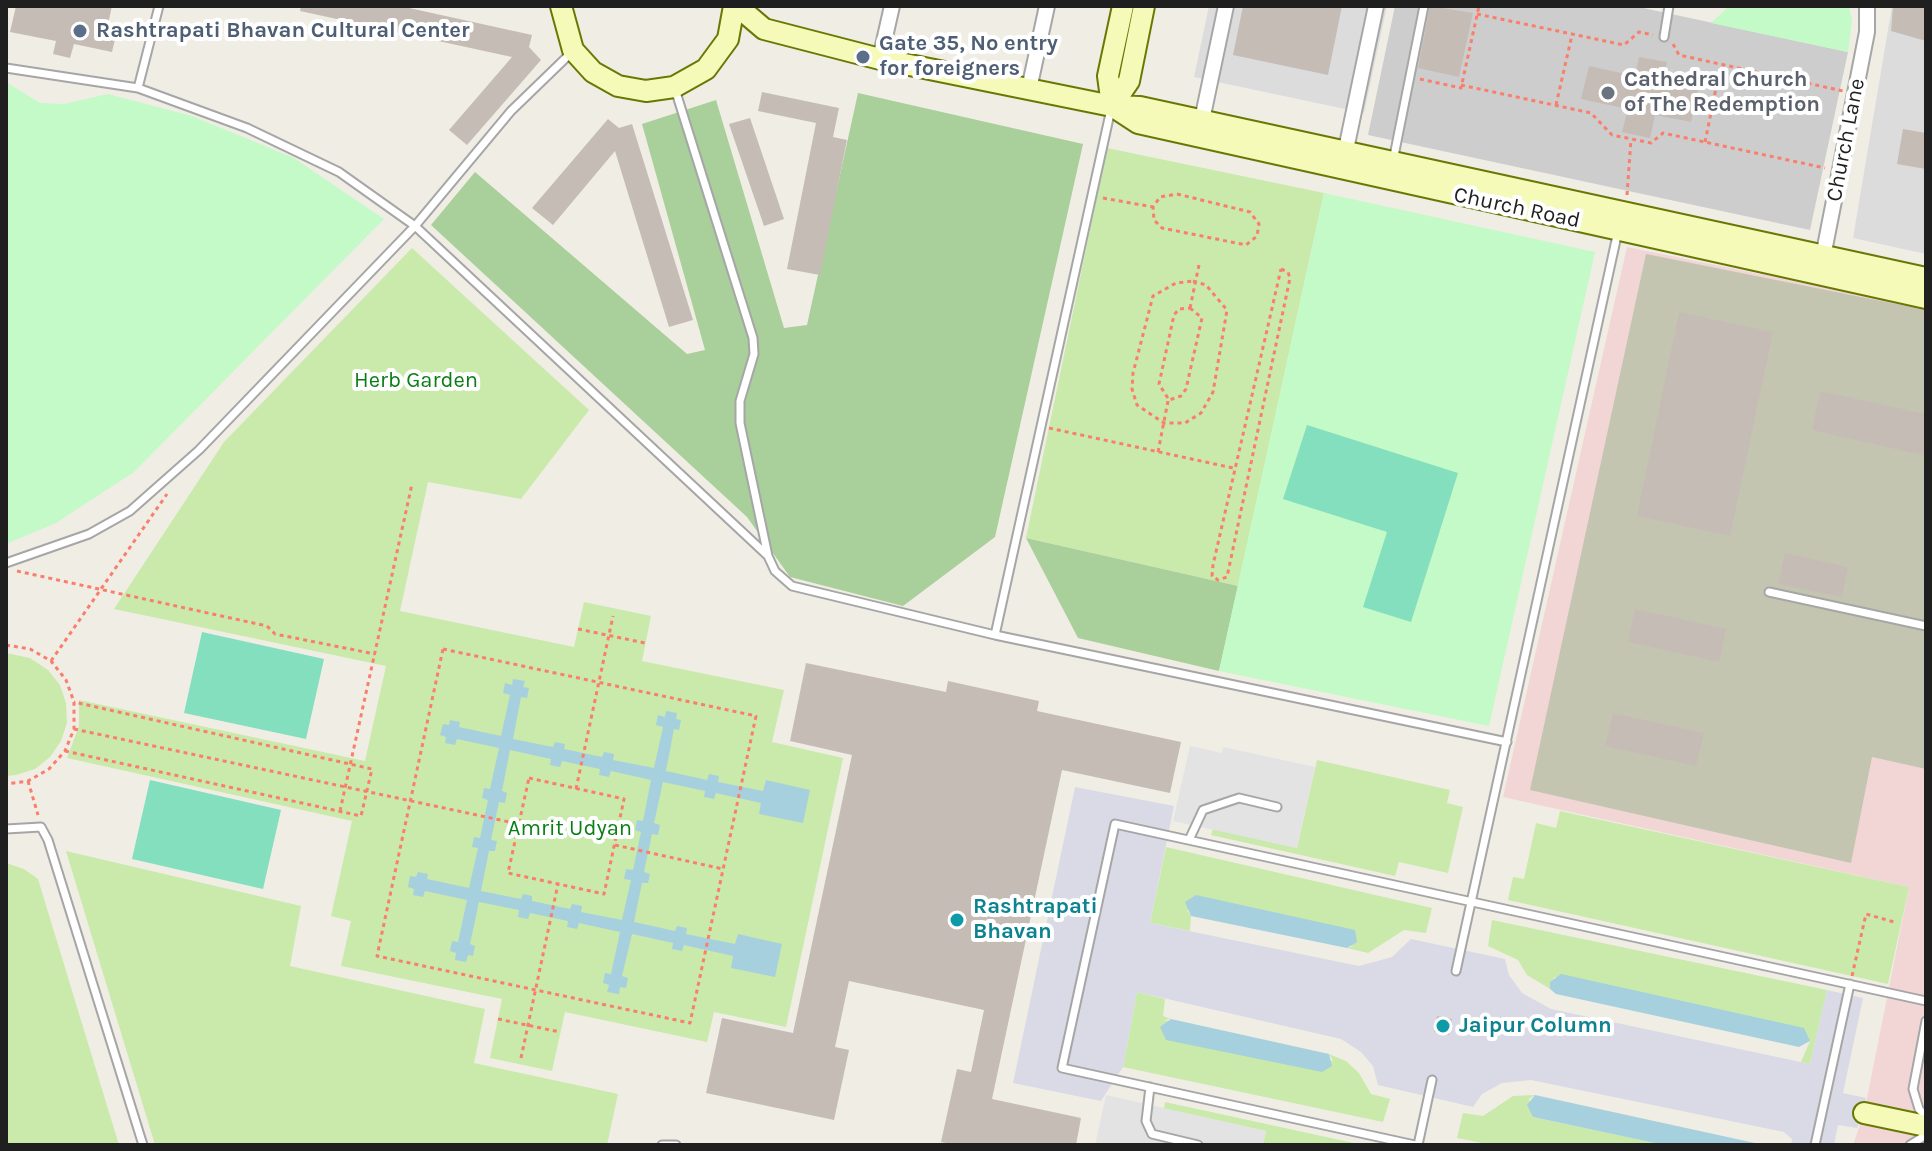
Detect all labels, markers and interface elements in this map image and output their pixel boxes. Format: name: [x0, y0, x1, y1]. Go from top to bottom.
place label: Rashtrapati Bhavan Cultural Center: [96, 18, 470, 44]
marker: Rashtrapati Bhavan Cultural Center: [71, 22, 89, 40]
place label: Gate 35, No entry for foreigners: [879, 31, 1058, 82]
marker: Gate 35, No entry for foreigners: [854, 48, 872, 66]
place label: Cathedral Church of The Redemption: [1624, 67, 1820, 118]
street label: Church Lane: [1821, 76, 1871, 204]
marker: Cathedral Church of The Redemption: [1599, 84, 1617, 102]
street label: Church Road: [1451, 182, 1583, 234]
park label: Herb Garden: [354, 368, 478, 394]
park label: Amrit Udyan: [508, 816, 632, 842]
place label: Rashtrapati Bhavan: [973, 894, 1098, 946]
marker: Rashtrapati Bhavan: [948, 911, 966, 929]
place label: Jaipur Column: [1459, 1013, 1612, 1039]
marker: Jaipur Column: [1434, 1017, 1452, 1035]

